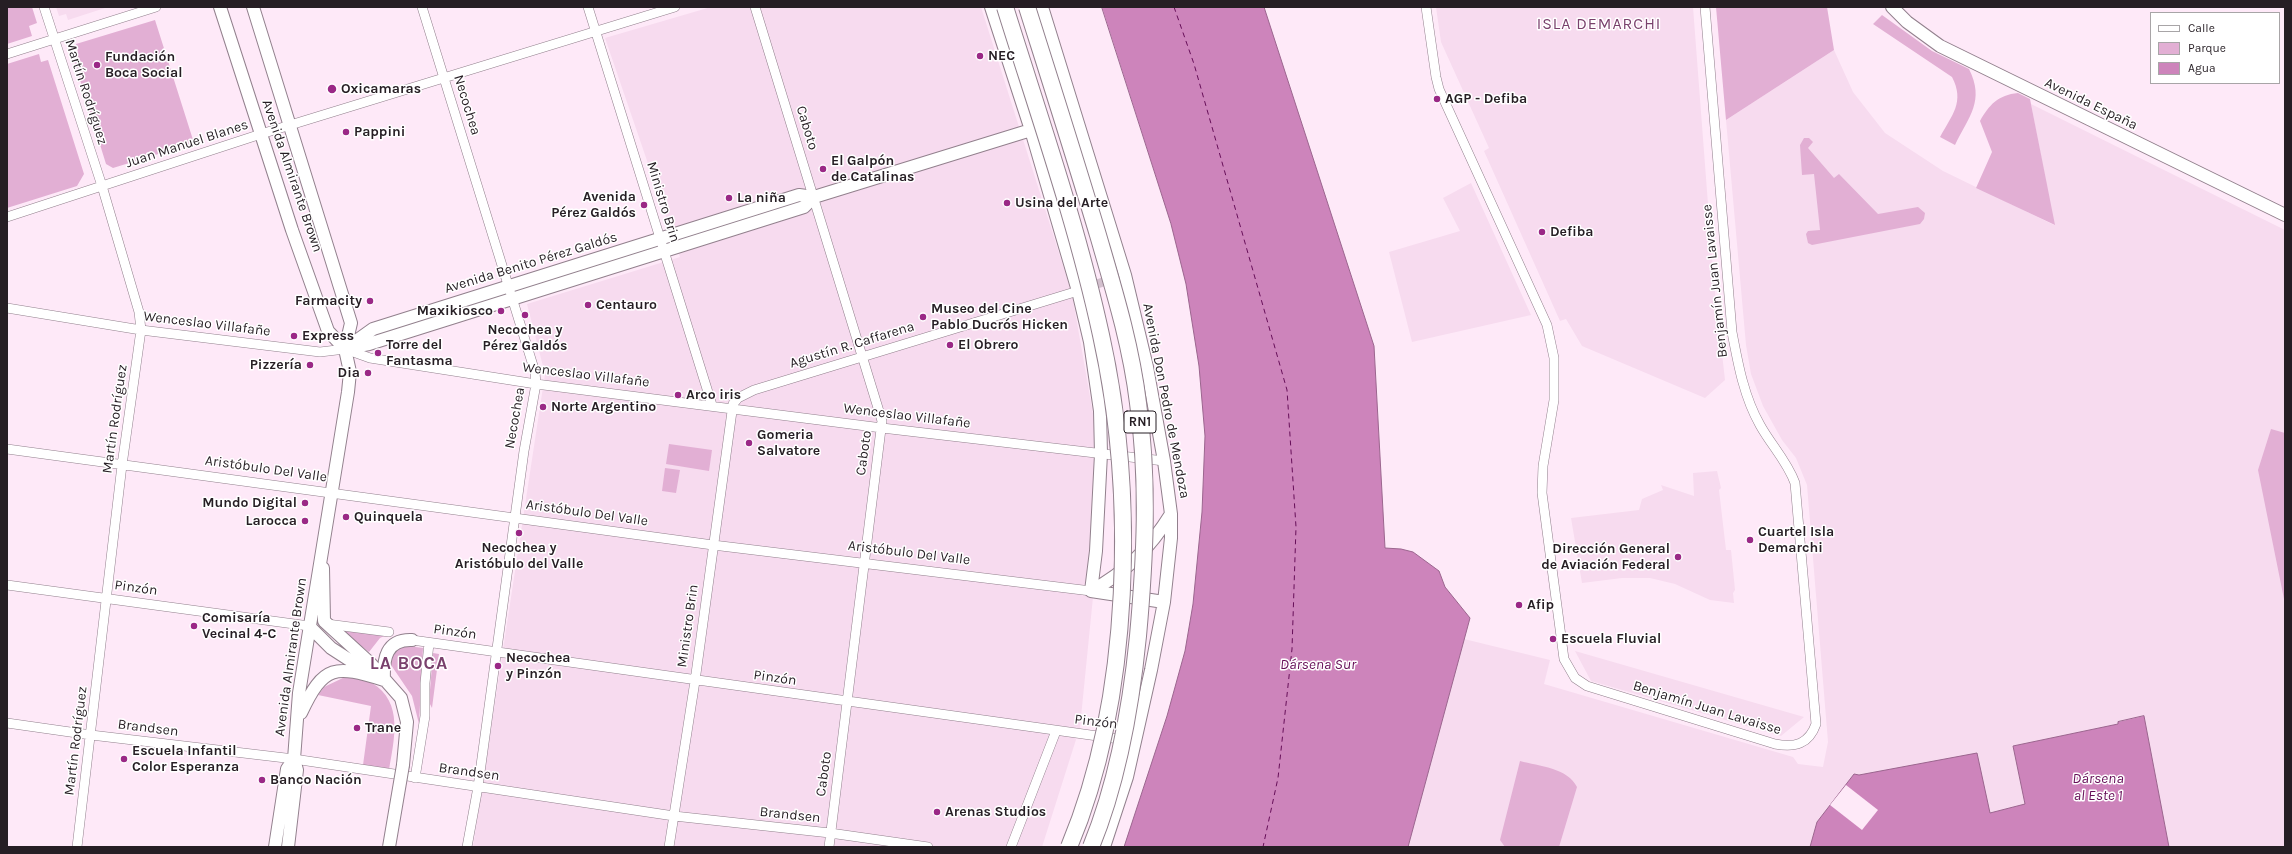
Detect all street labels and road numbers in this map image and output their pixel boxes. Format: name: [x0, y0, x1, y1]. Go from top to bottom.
street label: Martín Rodríguez: [61, 37, 111, 147]
street label: Necochea: [450, 73, 484, 137]
street label: Avenida España: [2042, 74, 2140, 134]
street label: Avenida Almirante Brown: [258, 98, 326, 254]
street label: Caboto: [792, 104, 822, 152]
street label: Juan Manuel Blanes: [124, 116, 250, 172]
street label: Ministro Brin: [643, 160, 683, 244]
street label: Benjamín Juan Lavaisse: [1699, 203, 1731, 359]
street label: Avenida Benito Pérez Galdós: [443, 229, 619, 297]
street label: Avenida Don Pedro de Mendoza: [1139, 302, 1193, 500]
street label: Wenceslao Villafañe: [143, 308, 271, 340]
street label: Agustín R. Caffarena: [788, 318, 916, 372]
street label: Wenceslao Villafañe: [522, 359, 650, 391]
street label: Martín Rodríguez: [99, 363, 131, 475]
street label: Necochea: [501, 386, 529, 450]
street label: Wenceslao Villafañe: [843, 400, 971, 432]
road number: RN1: [1124, 411, 1156, 433]
street label: Caboto: [853, 429, 875, 477]
street label: Aristóbulo Del Valle: [204, 452, 328, 486]
street label: Aristóbulo Del Valle: [525, 496, 649, 530]
street label: Aristóbulo Del Valle: [847, 537, 971, 569]
street label: Pinzón: [113, 577, 159, 599]
street label: Avenida Almirante Brown: [272, 577, 310, 737]
street label: Ministro Brin: [674, 583, 702, 669]
street label: Pinzón: [432, 621, 478, 643]
street label: Pinzón: [752, 667, 798, 689]
street label: Benjamín Juan Lavaisse: [1631, 677, 1783, 739]
street label: Martín Rodríguez: [61, 685, 91, 797]
street label: Pinzón: [1074, 711, 1118, 733]
street label: Brandsen: [117, 716, 179, 740]
street label: Caboto: [813, 750, 835, 798]
street label: Brandsen: [438, 759, 500, 785]
street label: Brandsen: [759, 803, 821, 827]

